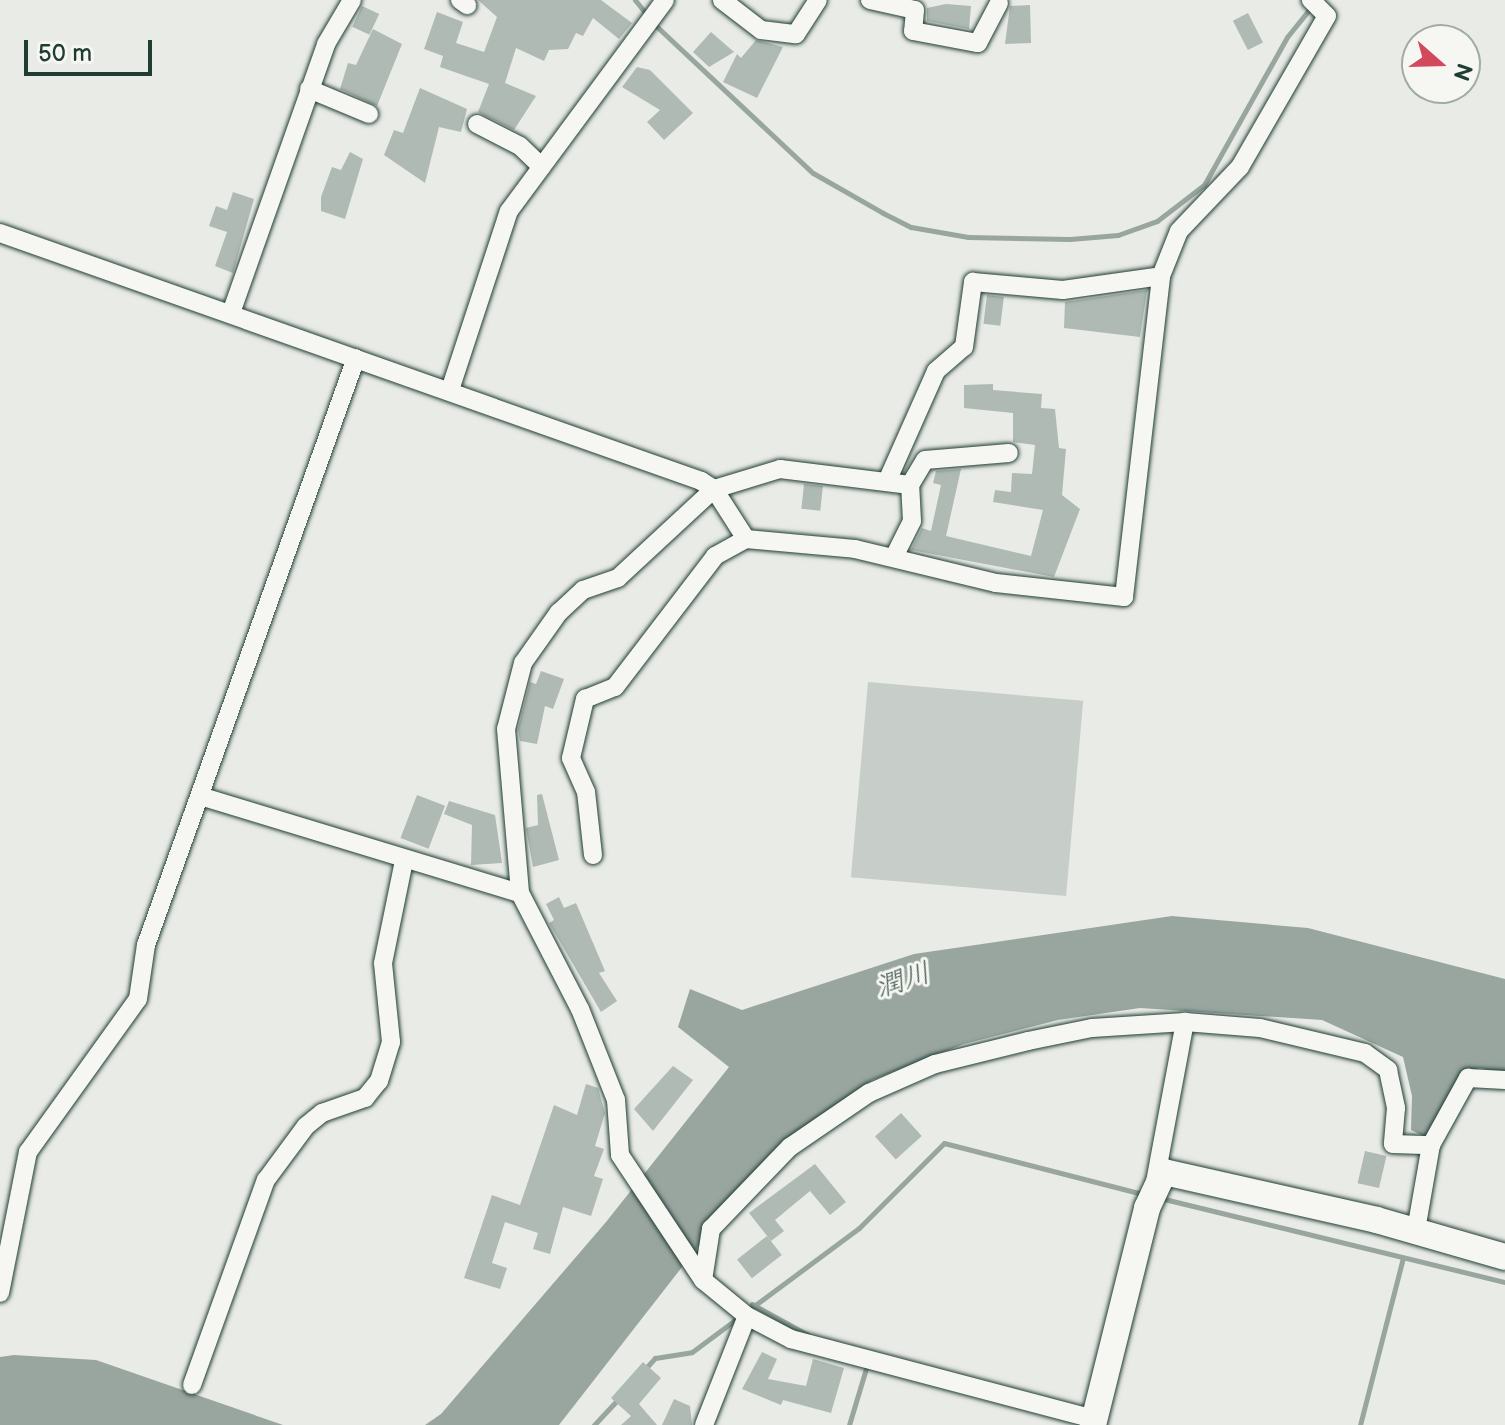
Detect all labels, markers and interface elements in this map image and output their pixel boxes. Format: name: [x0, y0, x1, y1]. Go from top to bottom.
scale bar: [28, 24, 156, 74]
north arrow: [1401, 24, 1481, 104]
text: 50 m: [38, 39, 92, 68]
text: N: [1447, 59, 1478, 84]
water label: 潤川: [871, 956, 935, 1006]

